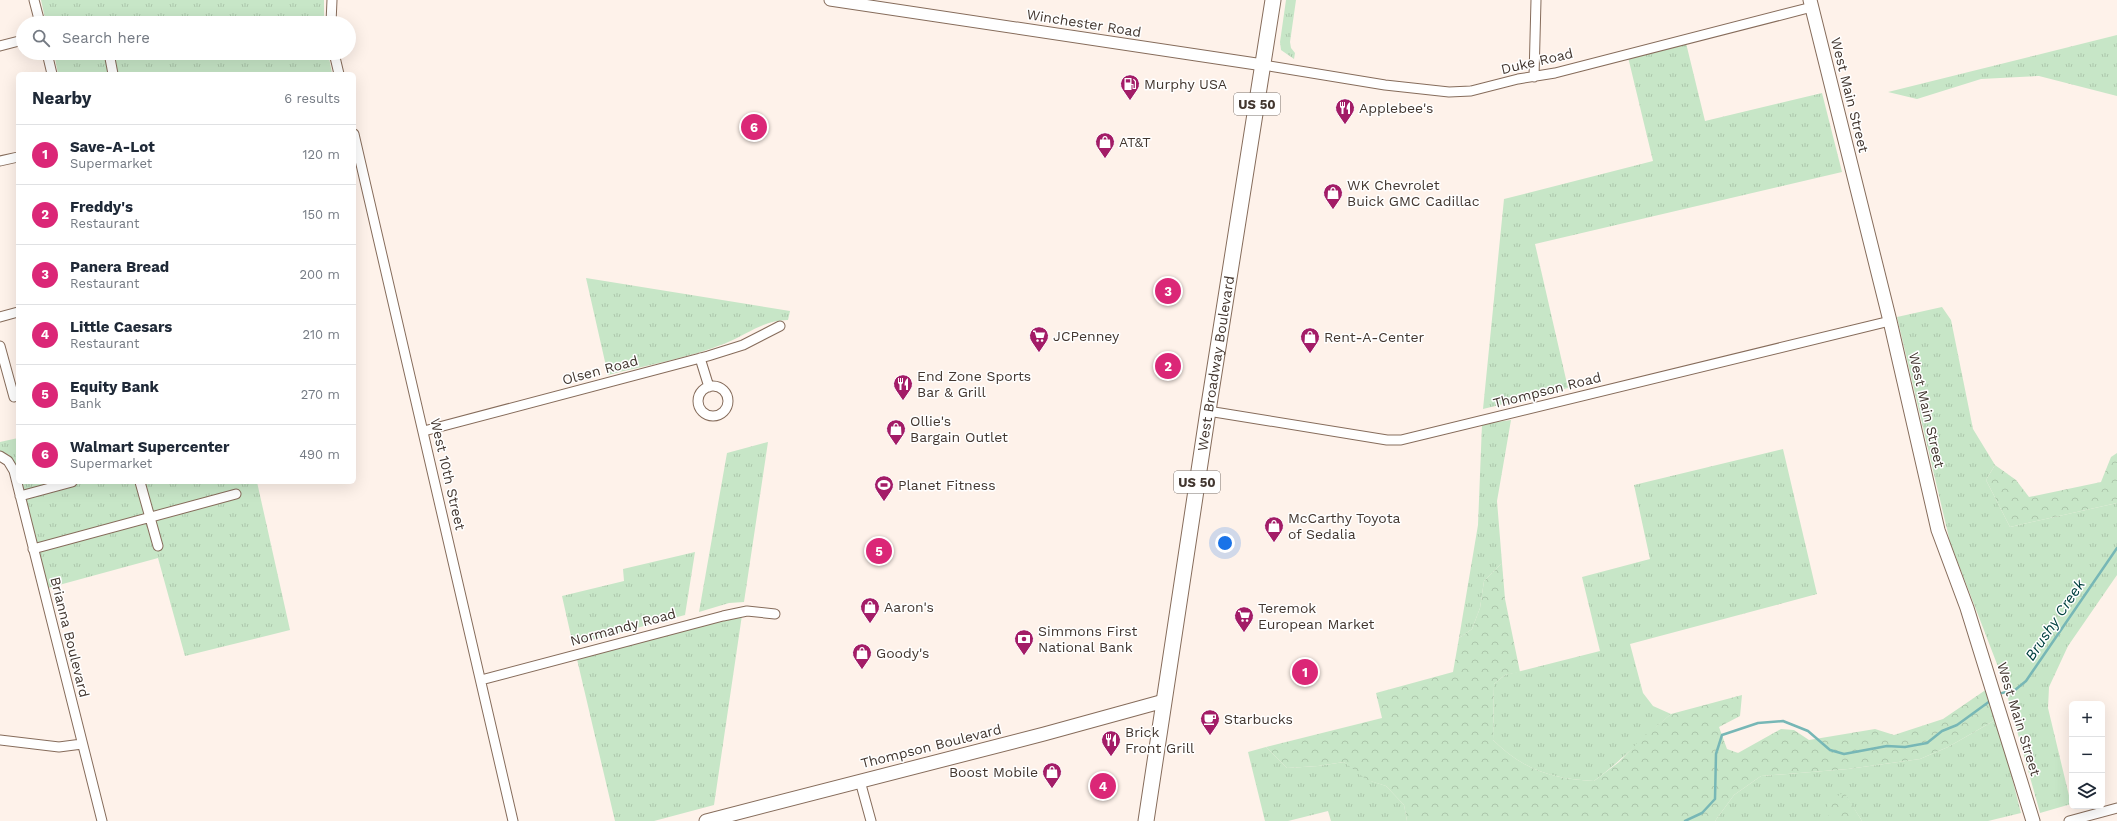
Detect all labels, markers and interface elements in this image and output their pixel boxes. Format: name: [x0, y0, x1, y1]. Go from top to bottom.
street label: Winchester Road: [1025, 6, 1143, 40]
search box: [16, 16, 356, 60]
icon: search: [30, 27, 52, 49]
text: Search here: [62, 29, 150, 47]
street label: West Main Street: [1828, 36, 1872, 154]
street label: Duke Road: [1499, 45, 1575, 77]
fuel station icon: Murphy USA: [1119, 73, 1141, 101]
place label: Murphy USA: [1144, 76, 1227, 92]
text: Nearby: [32, 88, 91, 108]
text: 6 results: [284, 91, 340, 106]
road number: US 50: [1234, 93, 1280, 115]
restaurant icon: Applebee's: [1334, 97, 1356, 125]
place label: Applebee's: [1359, 100, 1433, 116]
pin: 6: [741, 112, 767, 142]
shop icon: AT&T: [1094, 131, 1116, 159]
place label: AT&T: [1119, 134, 1151, 150]
text: Save-A-Lot: [70, 138, 155, 156]
text: 1: [42, 147, 48, 162]
text: 120 m: [302, 147, 340, 162]
text: Supermarket: [70, 156, 152, 171]
place label: WK Chevrolet Buick GMC Cadillac: [1347, 177, 1480, 209]
shop icon: WK Chevrolet Buick GMC Cadillac: [1322, 182, 1344, 210]
text: Freddy's: [70, 198, 133, 216]
text: 2: [41, 207, 49, 222]
text: 150 m: [302, 207, 340, 222]
text: Restaurant: [70, 216, 140, 231]
text: Panera Bread: [70, 258, 169, 276]
text: 3: [41, 267, 49, 282]
text: 200 m: [299, 267, 340, 282]
street label: West Broadway Boulevard: [1194, 274, 1237, 452]
text: Restaurant: [70, 276, 140, 291]
pin: 3: [1155, 276, 1181, 306]
text: Little Caesars: [70, 318, 172, 336]
supermarket icon: JCPenney: [1028, 325, 1050, 353]
shop icon: Rent-A-Center: [1299, 326, 1321, 354]
text: 4: [41, 327, 49, 342]
text: 210 m: [302, 327, 340, 342]
place label: JCPenney: [1053, 328, 1120, 344]
place label: Rent-A-Center: [1324, 329, 1425, 345]
text: Restaurant: [70, 336, 140, 351]
pin: 2: [1155, 351, 1181, 381]
street label: West Main Street: [1906, 351, 1948, 469]
street label: Olsen Road: [560, 352, 640, 388]
place label: End Zone Sports Bar & Grill: [917, 368, 1031, 400]
street label: Thompson Road: [1491, 369, 1603, 411]
restaurant icon: End Zone Sports Bar & Grill: [892, 373, 914, 401]
text: Equity Bank: [70, 378, 159, 396]
text: 5: [41, 387, 49, 402]
text: 270 m: [301, 387, 340, 402]
text: Bank: [70, 396, 101, 411]
place label: Ollie's Bargain Outlet: [910, 413, 1008, 445]
street label: West 10th Street: [427, 416, 469, 532]
shop icon: Ollie's Bargain Outlet: [885, 418, 907, 446]
text: Walmart Supercenter: [70, 438, 229, 456]
text: 6: [41, 447, 49, 462]
text: 490 m: [299, 447, 340, 462]
text: Supermarket: [70, 456, 152, 471]
road number: US 50: [1174, 471, 1220, 493]
sports icon: Planet Fitness: [873, 474, 895, 502]
place label: Planet Fitness: [898, 477, 996, 493]
place label: McCarthy Toyota of Sedalia: [1288, 510, 1400, 542]
shop icon: McCarthy Toyota of Sedalia: [1263, 515, 1285, 543]
your location: [1215, 533, 1235, 553]
pin: 5: [866, 536, 892, 566]
street label: Brianna Boulevard: [47, 575, 93, 699]
water label: Brushy Creek: [2021, 575, 2089, 664]
shop icon: Aaron's: [859, 596, 881, 624]
place label: Aaron's: [884, 599, 934, 615]
place label: Teremok European Market: [1258, 600, 1375, 632]
street label: Normandy Road: [568, 605, 678, 649]
supermarket icon: Teremok European Market: [1233, 605, 1255, 633]
place label: Simmons First National Bank: [1038, 623, 1138, 655]
bank icon: Simmons First National Bank: [1013, 628, 1035, 656]
shop icon: Goody's: [851, 642, 873, 670]
place label: Goody's: [876, 645, 929, 661]
pin: 1: [1292, 657, 1318, 687]
street label: West Main Street: [1994, 660, 2044, 778]
map controls: [2069, 701, 2105, 809]
button: +: [2069, 701, 2105, 737]
cafe icon: Starbucks: [1199, 708, 1221, 736]
place label: Starbucks: [1224, 711, 1293, 727]
street label: Thompson Boulevard: [859, 721, 1003, 771]
place label: Brick Front Grill: [1125, 724, 1195, 756]
restaurant icon: Brick Front Grill: [1100, 729, 1122, 757]
button: −: [2069, 737, 2105, 773]
shop icon: Boost Mobile: [1041, 761, 1063, 789]
place label: Boost Mobile: [949, 764, 1038, 780]
pin: 4: [1090, 771, 1116, 801]
button: layers: [2069, 773, 2105, 809]

